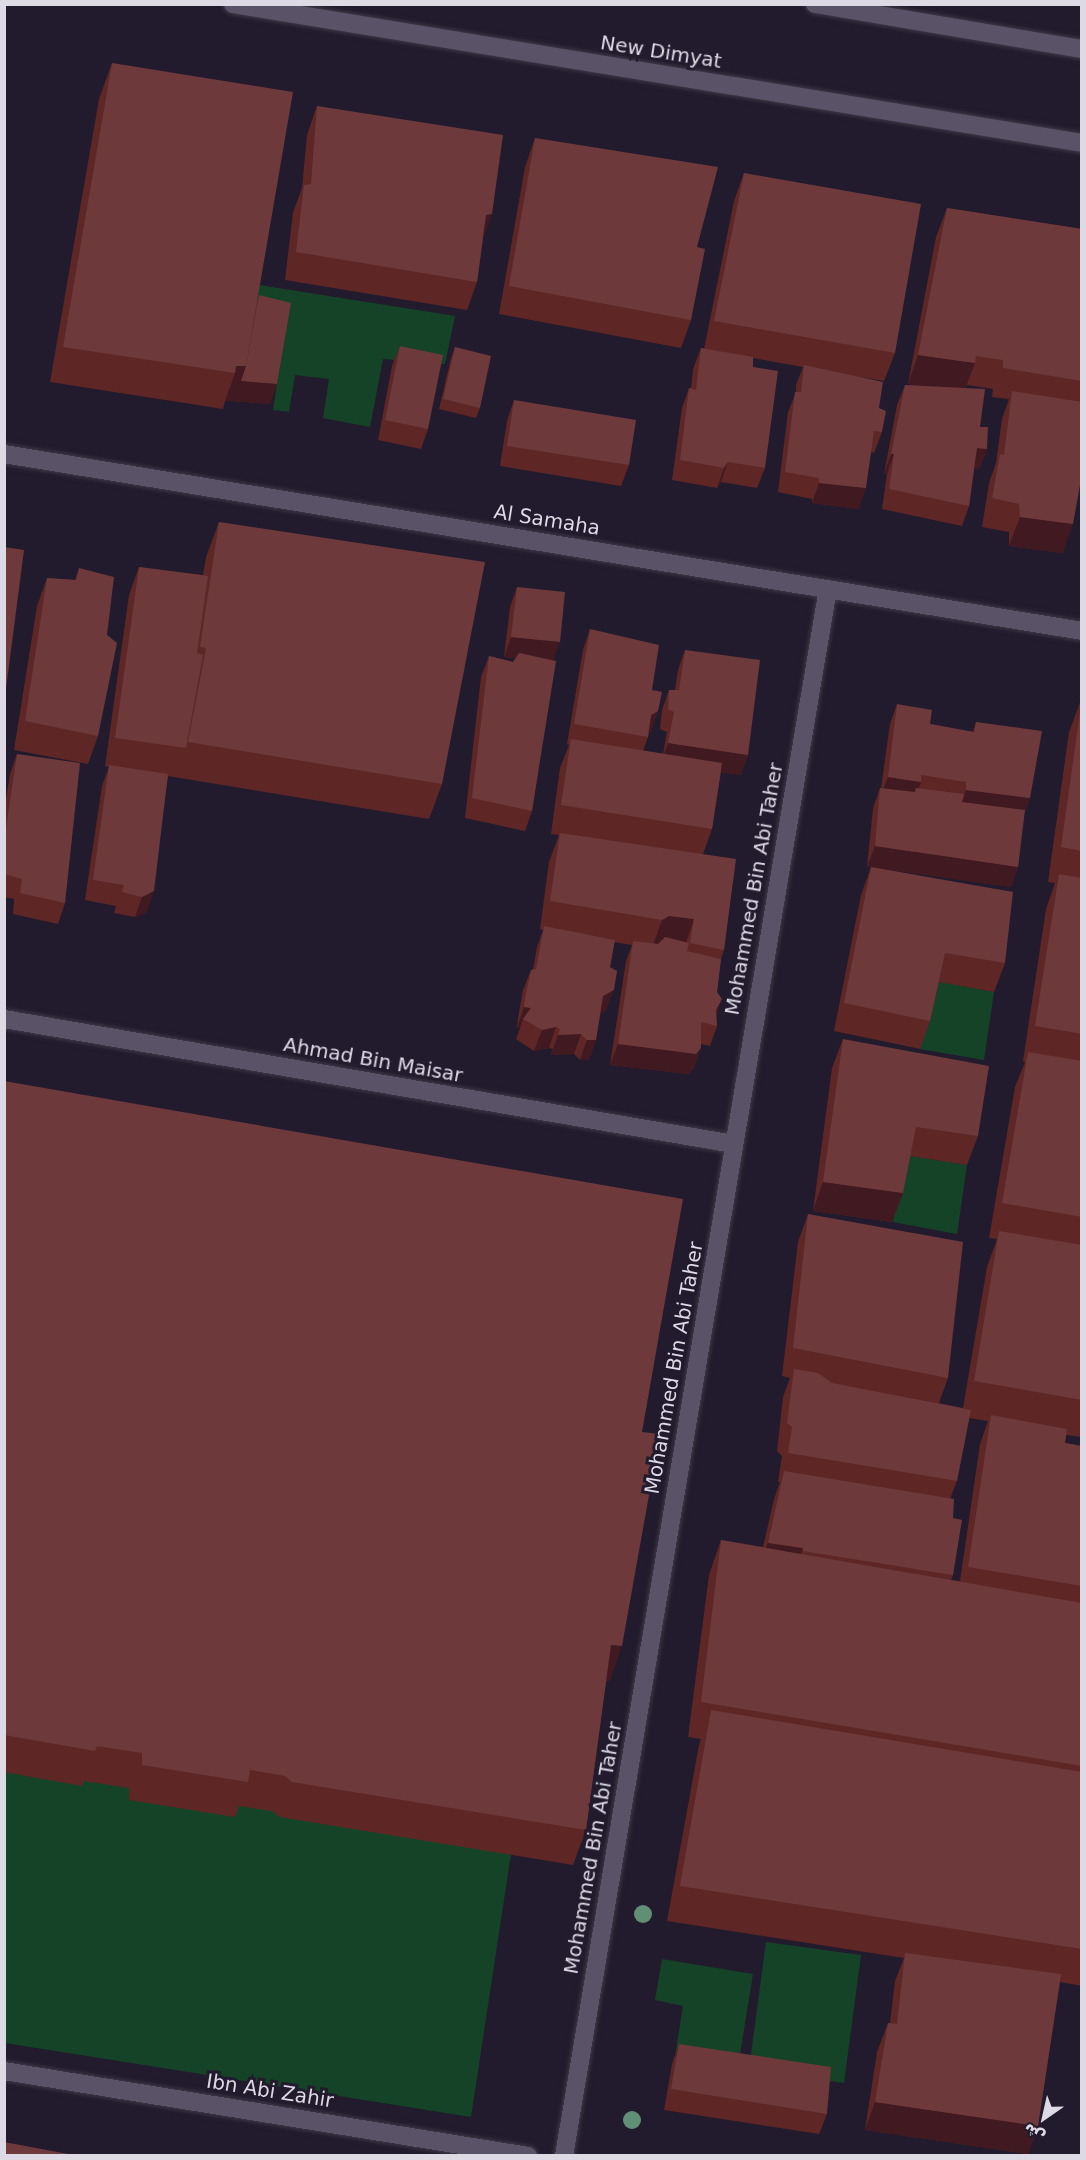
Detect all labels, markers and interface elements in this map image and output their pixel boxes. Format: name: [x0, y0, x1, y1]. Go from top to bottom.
street label: New Dimyat: [599, 31, 723, 73]
street label: Al Samaha: [492, 500, 602, 540]
street label: Mohammed Bin Abi Taher: [720, 761, 788, 1017]
street label: Ahmad Bin Maisar: [282, 1032, 464, 1088]
street label: Mohammed Bin Abi Taher: [640, 1240, 708, 1496]
street label: Mohammed Bin Abi Taher: [559, 1720, 627, 1976]
street label: Ibn Abi Zahir: [205, 2069, 335, 2113]
north arrow: [1014, 2088, 1074, 2148]
text: ش: [1019, 2119, 1048, 2147]

